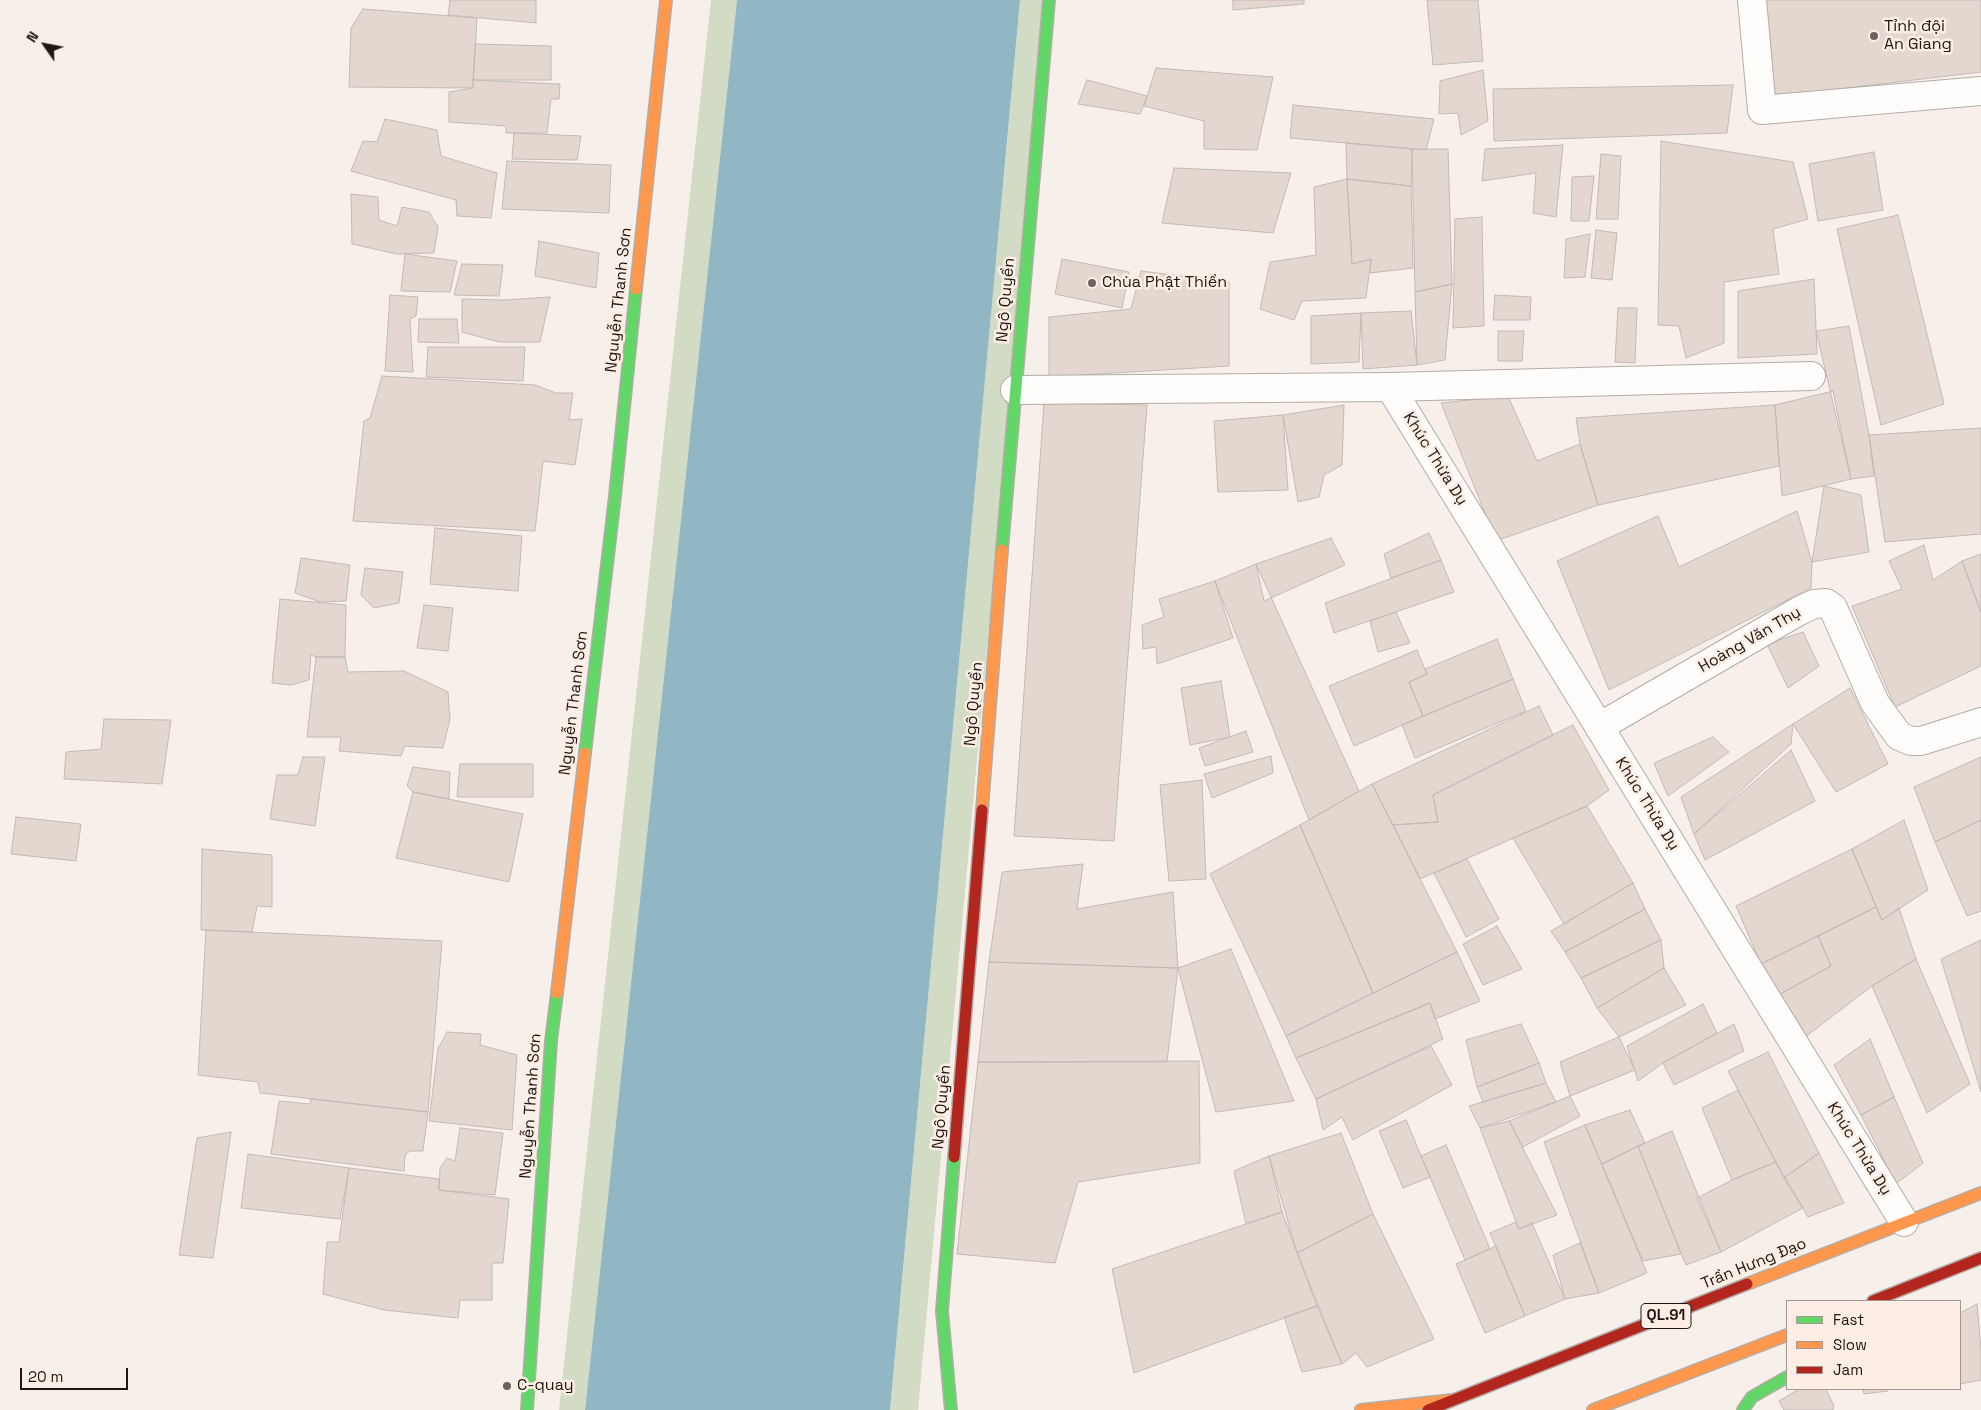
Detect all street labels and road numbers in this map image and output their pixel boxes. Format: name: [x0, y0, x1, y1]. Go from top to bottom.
street label: Nguyễn Thanh Sơn: [602, 227, 636, 373]
street label: Ngô Quyền: [993, 257, 1019, 343]
street label: Khúc Thừa Dụ: [1399, 409, 1471, 509]
street label: Hoàng Văn Thụ: [1695, 603, 1805, 677]
street label: Nguyễn Thanh Sơn: [556, 629, 592, 777]
street label: Ngô Quyền: [961, 661, 987, 747]
street label: Khúc Thừa Dụ: [1611, 754, 1683, 854]
street label: Nguyễn Thanh Sơn: [516, 1033, 546, 1179]
street label: Ngô Quyền: [929, 1064, 955, 1150]
street label: Khúc Thừa Dụ: [1823, 1099, 1895, 1199]
street label: Trần Hưng Đạo: [1699, 1234, 1809, 1294]
road number: QL.91: [1641, 1304, 1691, 1328]

